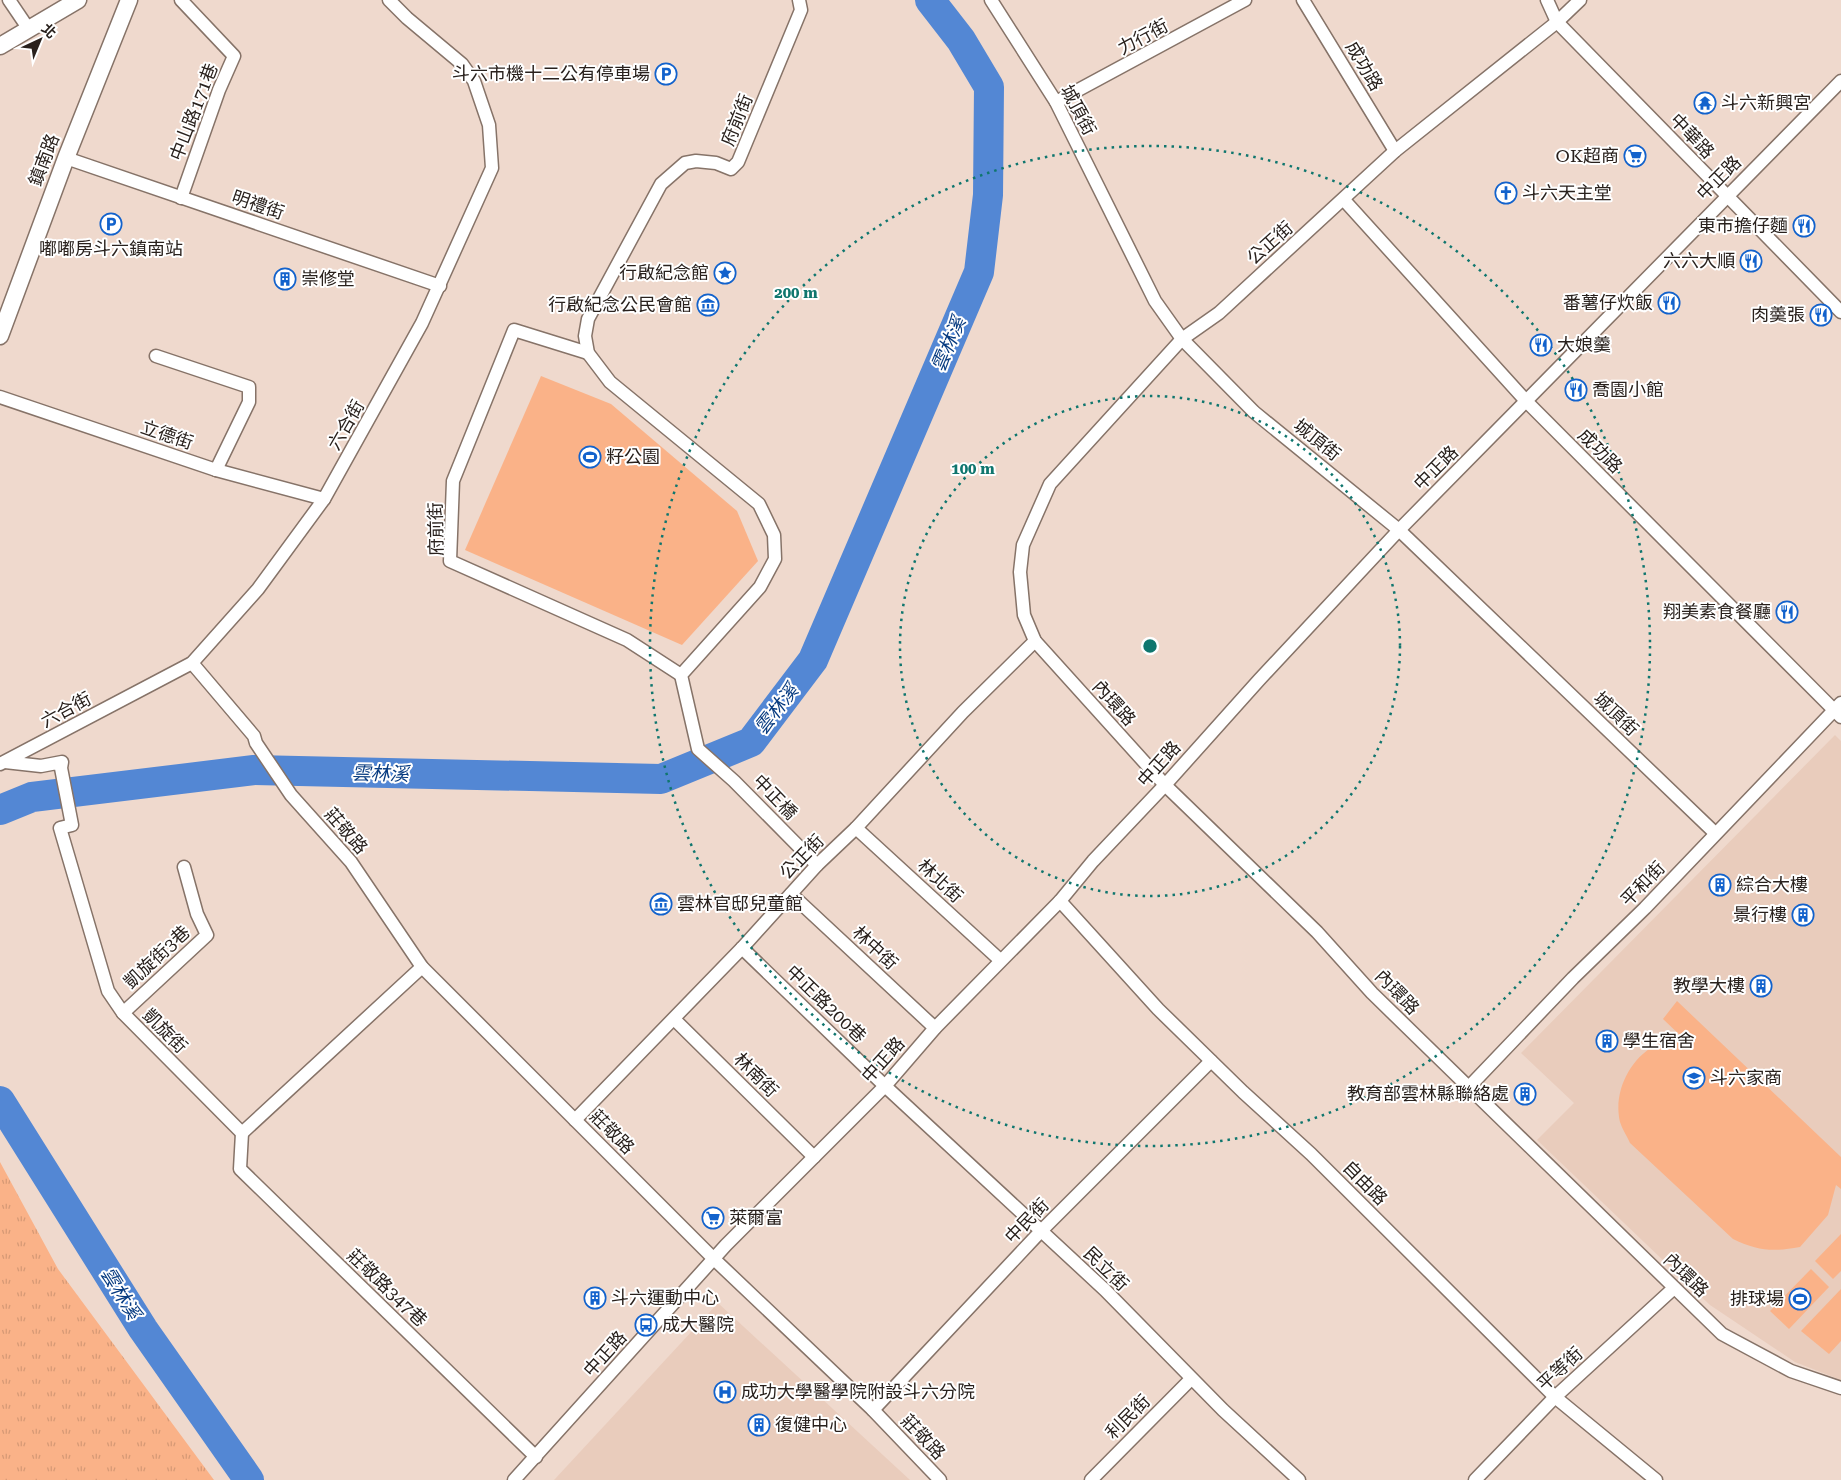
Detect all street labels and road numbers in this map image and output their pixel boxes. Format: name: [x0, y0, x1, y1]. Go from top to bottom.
street label: 力行街: [1114, 15, 1172, 59]
street label: 成功路: [1342, 37, 1387, 94]
street label: 中山路171巷: [165, 60, 222, 163]
street label: 城頂街: [1056, 81, 1100, 139]
street label: 府前街: [717, 91, 756, 149]
street label: 中華路: [1666, 109, 1719, 162]
street label: 鎮南路: [24, 131, 63, 189]
street label: 中正路: [1692, 151, 1745, 204]
street label: 明禮街: [229, 186, 287, 223]
street label: 公正街: [1243, 217, 1297, 268]
street label: 六合街: [323, 396, 368, 453]
street label: 城頂街: [1290, 414, 1345, 465]
street label: 立德街: [138, 416, 196, 453]
street label: 成功路: [1574, 424, 1627, 477]
street label: 中正路: [1409, 441, 1462, 494]
street label: 府前街: [425, 502, 446, 556]
street label: 內環路: [1089, 676, 1140, 730]
street label: 城頂街: [1590, 687, 1643, 740]
street label: 六合街: [37, 688, 95, 732]
street label: 中正路: [1133, 737, 1184, 791]
street label: 中正橋: [749, 770, 802, 823]
street label: 莊敬路: [321, 803, 372, 858]
street label: 公正街: [775, 830, 828, 883]
street label: 林北街: [913, 855, 967, 907]
street label: 平和街: [1616, 857, 1669, 910]
street label: 凱旋街3巷: [119, 921, 194, 992]
street label: 林中街: [848, 922, 902, 974]
street label: 中正路200巷: [782, 961, 870, 1047]
street label: 內環路: [1371, 965, 1424, 1018]
street label: 凱旋街: [139, 1004, 192, 1057]
street label: 中正路: [857, 1033, 908, 1087]
street label: 林南街: [730, 1048, 783, 1101]
street label: 莊敬路: [586, 1105, 639, 1158]
street label: 自由路: [1339, 1156, 1392, 1209]
street label: 中民街: [1000, 1194, 1053, 1247]
street label: 民立街: [1080, 1242, 1133, 1295]
street label: 莊敬路347巷: [343, 1245, 431, 1331]
street label: 內環路: [1660, 1248, 1713, 1301]
street label: 中正路: [579, 1327, 630, 1381]
street label: 平等街: [1533, 1343, 1587, 1395]
street label: 利民街: [1101, 1390, 1154, 1443]
street label: 莊敬路: [897, 1410, 950, 1463]

